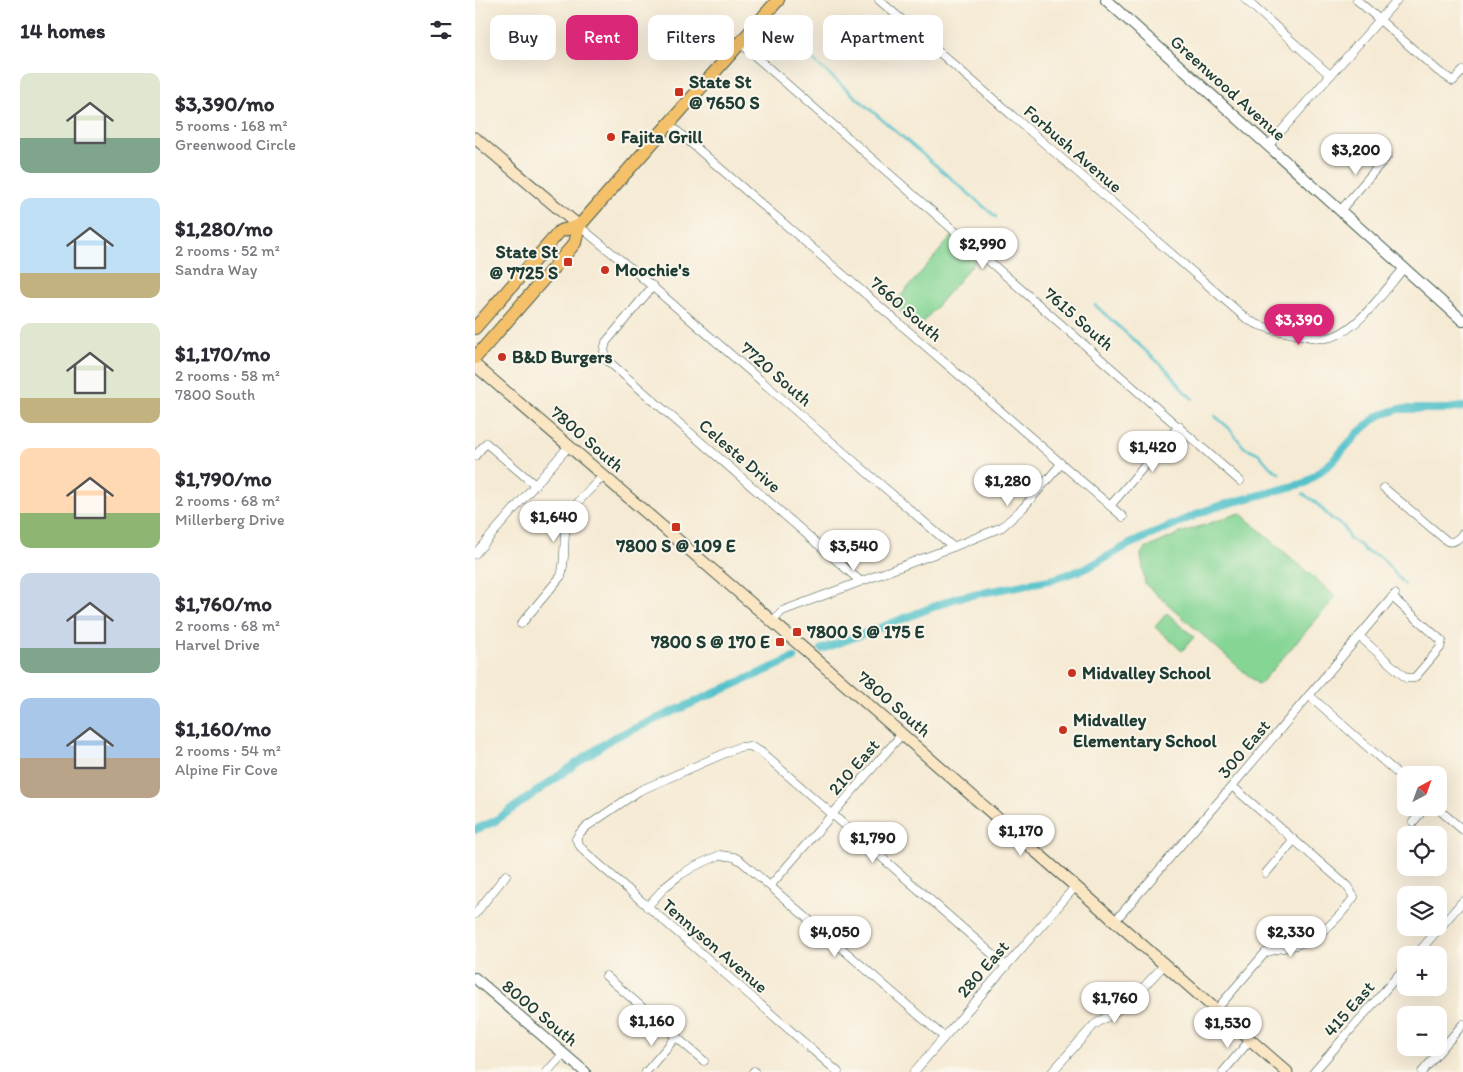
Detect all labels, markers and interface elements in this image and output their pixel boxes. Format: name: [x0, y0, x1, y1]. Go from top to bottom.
chip: Buy: [490, 15, 556, 60]
chip: Rent: [566, 15, 638, 60]
chip: Filters: [648, 15, 734, 60]
chip: New: [744, 15, 813, 60]
chip: Apartment: [823, 15, 943, 60]
icon: filters: [427, 16, 455, 44]
text: 14 homes: [20, 18, 105, 43]
street label: Greenwood Avenue: [1166, 30, 1290, 146]
place label: State St @ 7650 S: [689, 71, 760, 114]
marker: State St @ 7650 S: [673, 86, 685, 98]
text: $3,390/mo: [175, 91, 275, 116]
icon: home: [60, 93, 120, 153]
street label: Forbush Avenue: [1019, 100, 1127, 198]
text: 5 rooms · 168 m²: [175, 116, 288, 135]
place label: Fajita Grill: [621, 126, 703, 148]
marker: Fajita Grill: [605, 131, 617, 143]
pin: $3,200: [1315, 134, 1397, 176]
text: Greenwood Circle: [175, 135, 296, 154]
text: $3,200: [1332, 140, 1380, 159]
text: $1,280/mo: [175, 216, 273, 241]
icon: home: [60, 218, 120, 278]
pin: $2,990: [942, 228, 1024, 270]
text: $2,990: [960, 234, 1006, 253]
text: 2 rooms · 52 m²: [175, 241, 280, 260]
place label: State St @ 7725 S: [489, 241, 558, 284]
marker: State St @ 7725 S: [562, 256, 574, 268]
place label: Moochie's: [615, 259, 690, 281]
text: Sandra Way: [175, 260, 257, 279]
marker: Moochie's: [599, 264, 611, 276]
street label: 7660 South: [865, 272, 947, 346]
street label: 7615 South: [1040, 283, 1118, 355]
pin: $3,390: [1258, 304, 1340, 346]
text: $3,390: [1275, 310, 1323, 329]
street label: 7720 South: [736, 337, 816, 411]
text: $1,170/mo: [175, 341, 271, 366]
icon: home: [60, 343, 120, 403]
place label: B&D Burgers: [512, 346, 612, 368]
marker: B&D Burgers: [496, 351, 508, 363]
text: 2 rooms · 58 m²: [175, 366, 280, 385]
text: 7800 South: [175, 385, 255, 404]
street label: 7800 South: [546, 401, 628, 477]
street label: Celeste Drive: [694, 414, 786, 498]
pin: $1,420: [1112, 430, 1194, 473]
text: $1,420: [1129, 437, 1177, 456]
pin: $1,280: [967, 464, 1049, 507]
text: $1,790/mo: [175, 466, 272, 491]
icon: home: [60, 468, 120, 528]
text: $1,280: [985, 471, 1031, 490]
text: 2 rooms · 68 m²: [175, 491, 280, 510]
pin: $1,640: [513, 500, 595, 543]
text: $1,640: [530, 507, 578, 526]
text: Millerberg Drive: [175, 510, 285, 529]
marker: 7800 S @ 109 E: [670, 521, 682, 533]
pin: $3,540: [813, 530, 895, 572]
place label: 7800 S @ 109 E: [615, 535, 736, 557]
text: $3,540: [830, 536, 878, 555]
text: $1,760/mo: [175, 591, 272, 616]
icon: home: [60, 593, 120, 653]
text: 2 rooms · 68 m²: [175, 616, 280, 635]
place label: 7800 S @ 175 E: [806, 621, 925, 643]
marker: 7800 S @ 175 E: [791, 626, 803, 638]
place label: 7800 S @ 170 E: [650, 631, 770, 653]
text: Harvel Drive: [175, 635, 260, 654]
marker: 7800 S @ 170 E: [774, 636, 786, 648]
place label: Midvalley School: [1082, 662, 1212, 684]
street label: 7800 South: [853, 666, 935, 742]
marker: Midvalley School: [1066, 667, 1078, 679]
place label: Midvalley Elementary School: [1073, 709, 1217, 752]
street label: 300 East: [1213, 715, 1275, 783]
text: $1,160/mo: [175, 716, 271, 741]
icon: home: [60, 718, 120, 778]
marker: Midvalley Elementary School: [1057, 724, 1069, 736]
street label: 210 East: [824, 734, 884, 800]
text: 2 rooms · 54 m²: [175, 741, 281, 760]
text: Alpine Fir Cove: [175, 760, 278, 779]
north arrow: [1397, 766, 1447, 816]
map controls: [1397, 766, 1447, 1056]
pin: $1,170: [980, 814, 1062, 857]
text: $1,170: [999, 821, 1043, 840]
pin: $1,790: [832, 822, 914, 864]
button: locate: [1397, 826, 1447, 876]
text: $1,790: [850, 828, 896, 847]
button: layers: [1397, 886, 1447, 936]
street label: Tennyson Avenue: [658, 894, 772, 998]
pin: $4,050: [794, 916, 876, 958]
pin: $2,330: [1250, 916, 1332, 958]
text: $4,050: [810, 922, 860, 941]
text: $2,330: [1267, 922, 1315, 941]
street label: 280 East: [952, 936, 1014, 1002]
button: +: [1397, 946, 1447, 996]
street label: 8000 South: [498, 975, 582, 1051]
street label: 415 East: [1319, 976, 1379, 1041]
pin: $1,760: [1074, 982, 1156, 1024]
text: $1,760: [1092, 988, 1138, 1007]
pin: $1,160: [611, 1004, 693, 1047]
pin: $1,530: [1187, 1006, 1269, 1049]
button: −: [1397, 1006, 1447, 1056]
text: $1,160: [629, 1011, 675, 1030]
text: $1,530: [1205, 1013, 1251, 1032]

